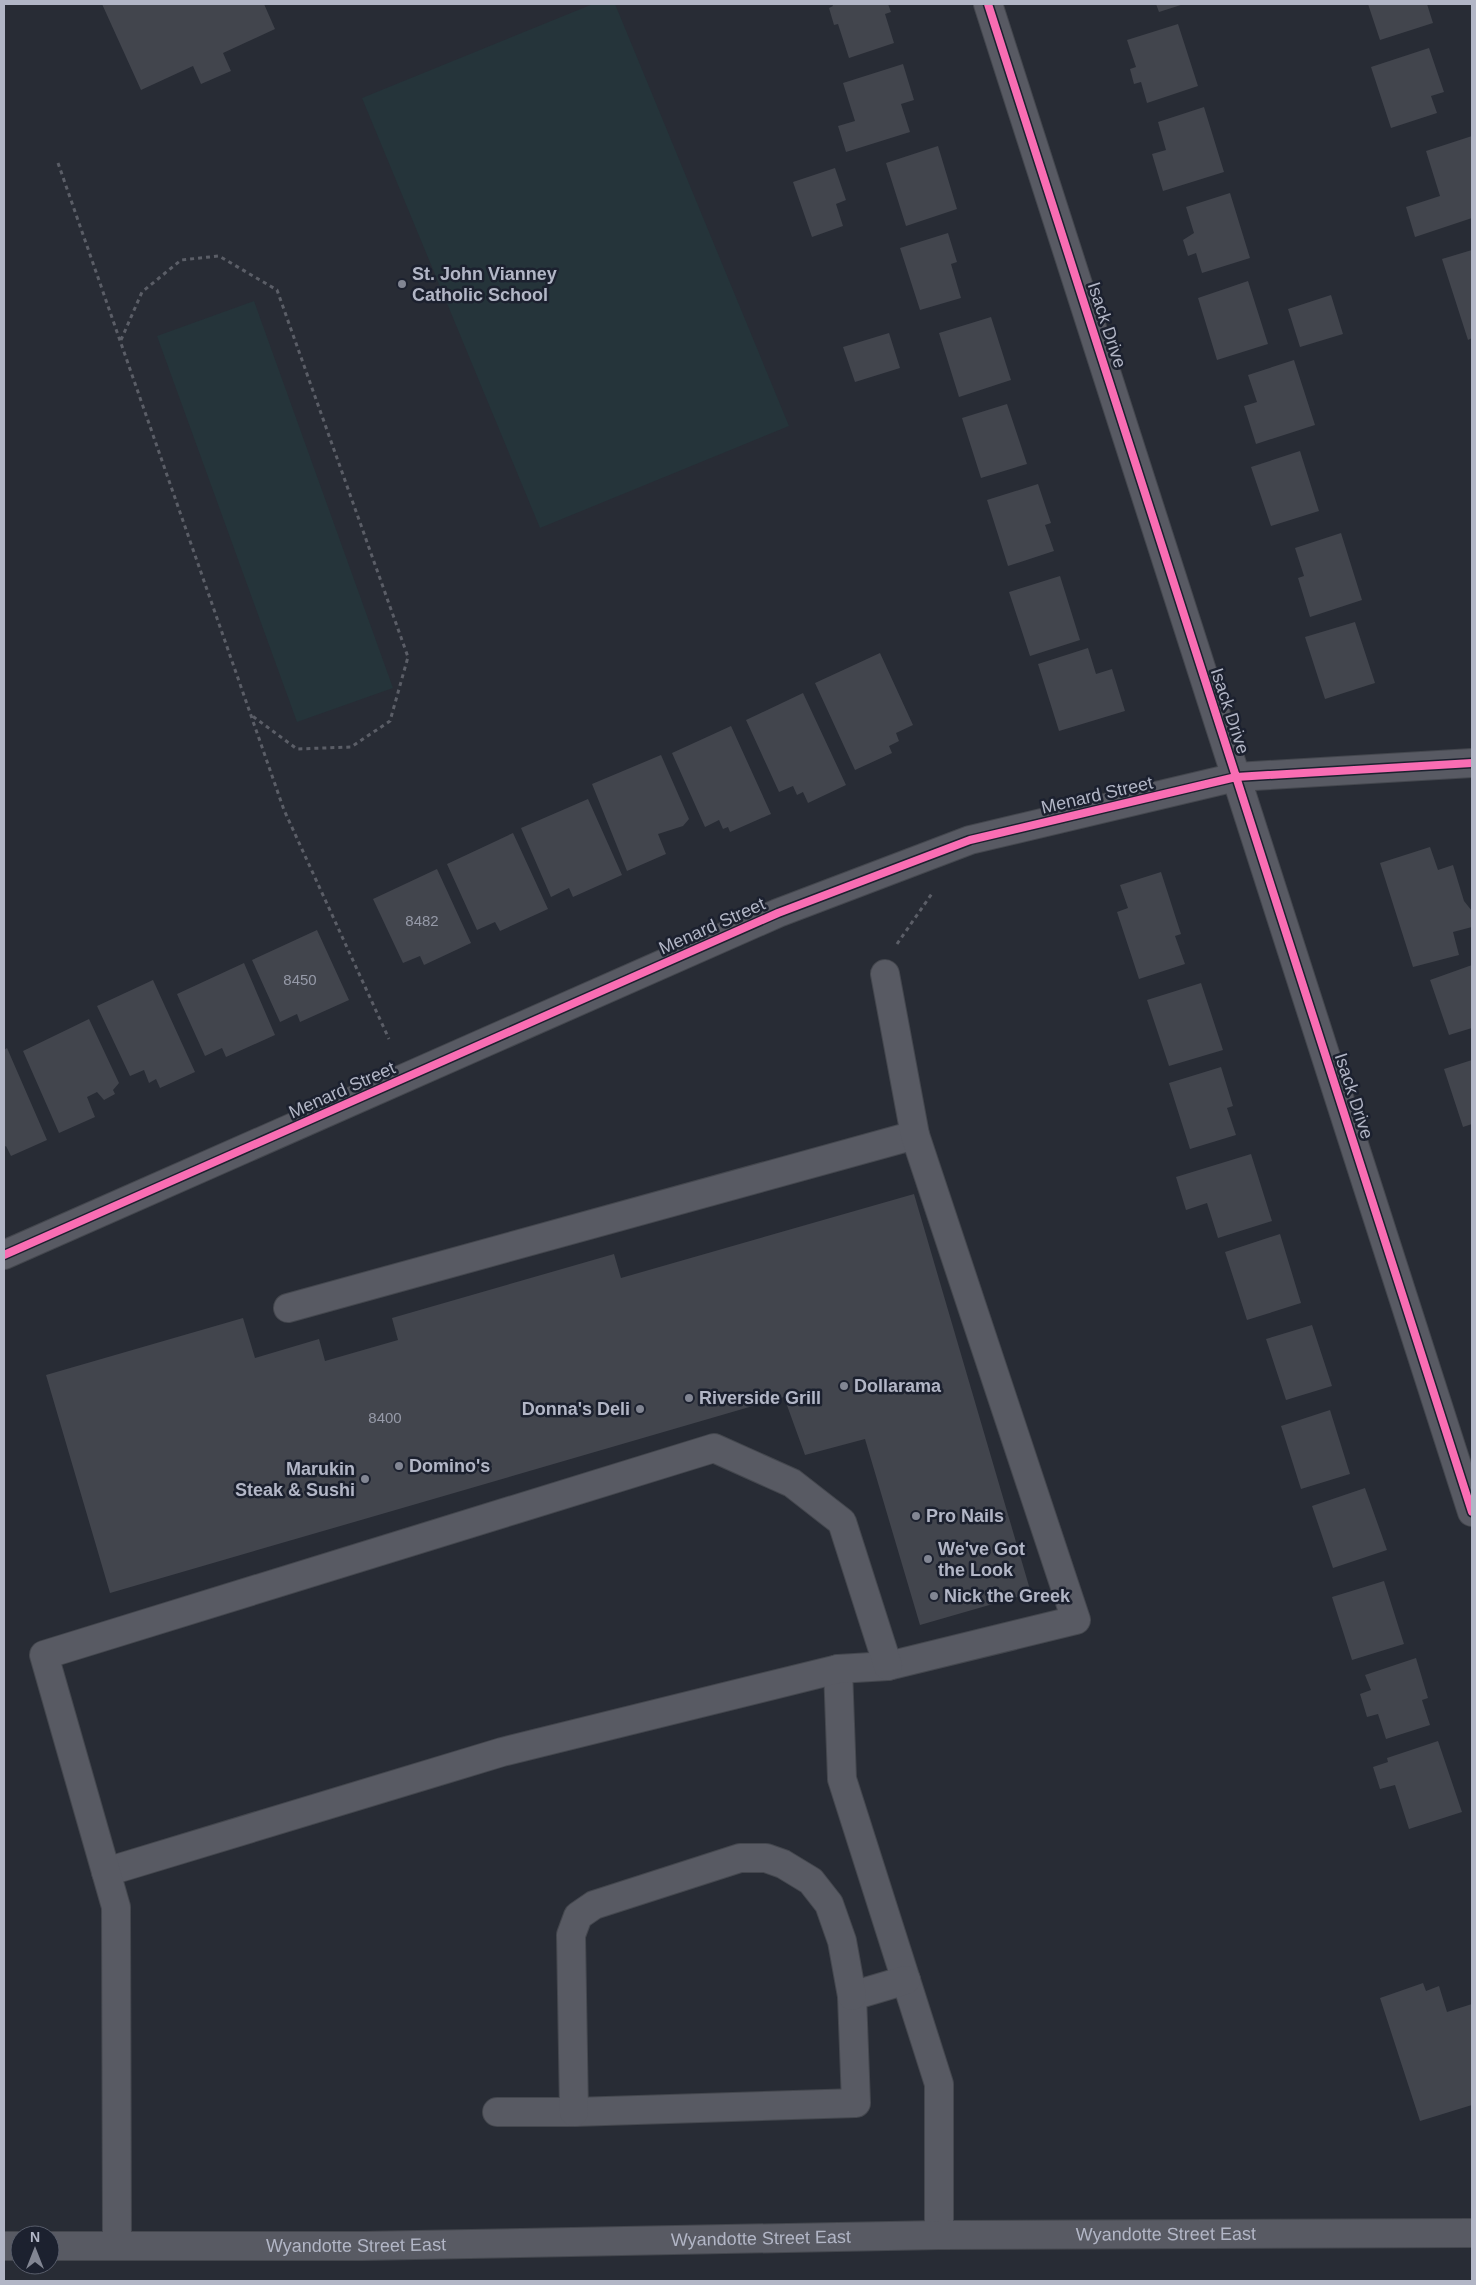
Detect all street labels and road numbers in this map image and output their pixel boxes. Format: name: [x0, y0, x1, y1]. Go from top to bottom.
street label: Isack Drive: [1084, 280, 1130, 370]
street label: Isack Drive: [1207, 666, 1253, 756]
street label: Menard Street: [1039, 772, 1155, 818]
street label: Menard Street: [656, 894, 768, 958]
street label: Isack Drive: [1331, 1051, 1377, 1141]
street label: Menard Street: [286, 1058, 398, 1122]
street label: Wyandotte Street East: [1076, 2224, 1256, 2244]
street label: Wyandotte Street East: [671, 2227, 851, 2250]
street label: Wyandotte Street East: [266, 2234, 446, 2256]

